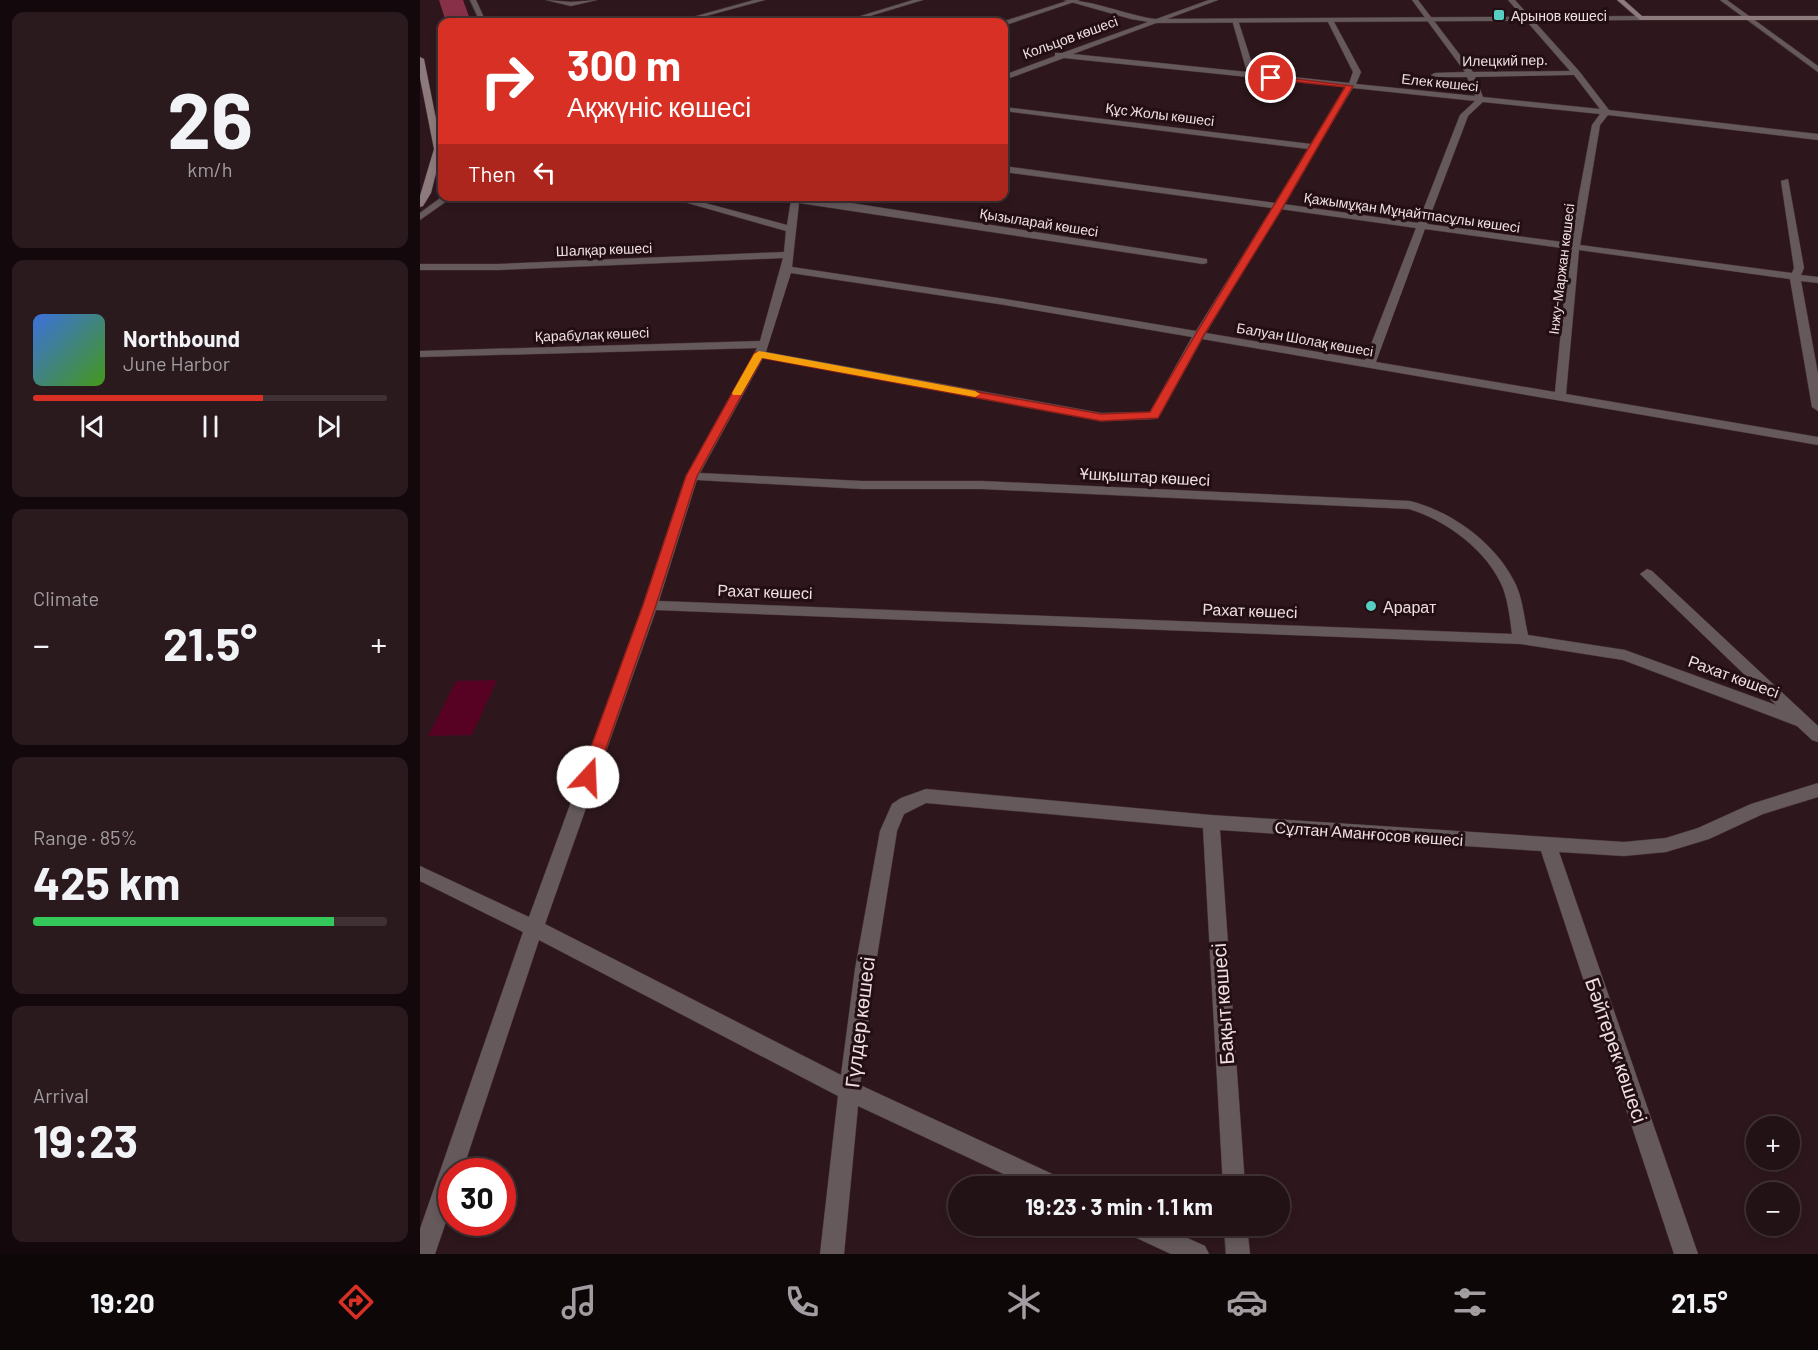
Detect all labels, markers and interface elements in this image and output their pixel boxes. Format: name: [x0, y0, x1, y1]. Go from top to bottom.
place label: Арынов көшесі: [1511, 7, 1607, 24]
marker: Арынов көшесі: [1492, 8, 1506, 22]
street label: Кольцов көшесі: [1020, 12, 1120, 62]
text: 300 m: [567, 39, 681, 89]
icon: right: [468, 42, 546, 120]
street label: Илецкий пер.: [1462, 51, 1548, 69]
pin: [1245, 52, 1296, 103]
icon: arrive: [1254, 61, 1287, 94]
street label: Елек көшесі: [1401, 70, 1479, 94]
text: 26: [167, 71, 253, 165]
text: Ақжүніс көшесі: [567, 90, 751, 122]
street label: Құс Жолы көшесі: [1105, 99, 1215, 129]
icon: left: [528, 156, 561, 189]
text: km/h: [187, 157, 233, 181]
text: Then: [468, 160, 516, 186]
street label: Қажымұқан Мұңайтпасұлы көшесі: [1303, 188, 1521, 236]
street label: Інжу-Маржан көшесі: [1545, 203, 1577, 335]
street label: Қызыларай көшесі: [978, 204, 1100, 240]
street label: Шалқар көшесі: [556, 239, 652, 259]
street label: Балуан Шолақ көшесі: [1235, 319, 1375, 359]
street label: Қарабұлақ көшесі: [535, 324, 649, 344]
text: Northbound: [123, 325, 240, 351]
text: June Harbor: [123, 351, 230, 375]
icon: previous: [76, 410, 109, 443]
icon: pause: [194, 410, 227, 443]
icon: next: [312, 410, 345, 443]
street label: Ұшқыштар көшесі: [1079, 463, 1211, 489]
street label: Рахат көшесі: [717, 580, 813, 602]
text: Climate: [33, 586, 99, 610]
place label: Арарат: [1383, 597, 1437, 616]
street label: Рахат көшесі: [1202, 599, 1298, 621]
marker: Арарат: [1364, 599, 1378, 613]
text: 21.5°: [163, 616, 257, 670]
text: −: [33, 624, 50, 664]
text: +: [371, 624, 387, 664]
street label: Рахат көшесі: [1686, 651, 1782, 701]
position arrow: [556, 745, 620, 809]
street label: Сұлтан Аманғосов көшесі: [1274, 817, 1464, 849]
text: Range · 85%: [33, 825, 137, 849]
text: 425 km: [33, 855, 180, 909]
street label: Бақыт көшесі: [1206, 942, 1238, 1066]
street label: Гүлдер көшесі: [839, 955, 879, 1089]
street label: Бәйтерек көшесі: [1581, 974, 1653, 1126]
text: Arrival: [33, 1083, 89, 1107]
text: 19:23: [33, 1113, 138, 1167]
map controls: [1746, 1116, 1800, 1236]
button: +: [1746, 1116, 1800, 1170]
speed limit sign: 30: [438, 1158, 516, 1236]
button: −: [1746, 1182, 1800, 1236]
text: 19:23 · 3 min · 1.1 km: [1025, 1193, 1213, 1219]
icon: directions: [335, 1281, 377, 1323]
icon: music: [558, 1281, 600, 1323]
icon: phone: [781, 1281, 823, 1323]
icon: climate: [1003, 1281, 1045, 1323]
icon: car: [1226, 1281, 1268, 1323]
icon: filters: [1449, 1281, 1491, 1323]
text: 19:20: [90, 1286, 155, 1318]
text: 21.5°: [1671, 1286, 1728, 1318]

